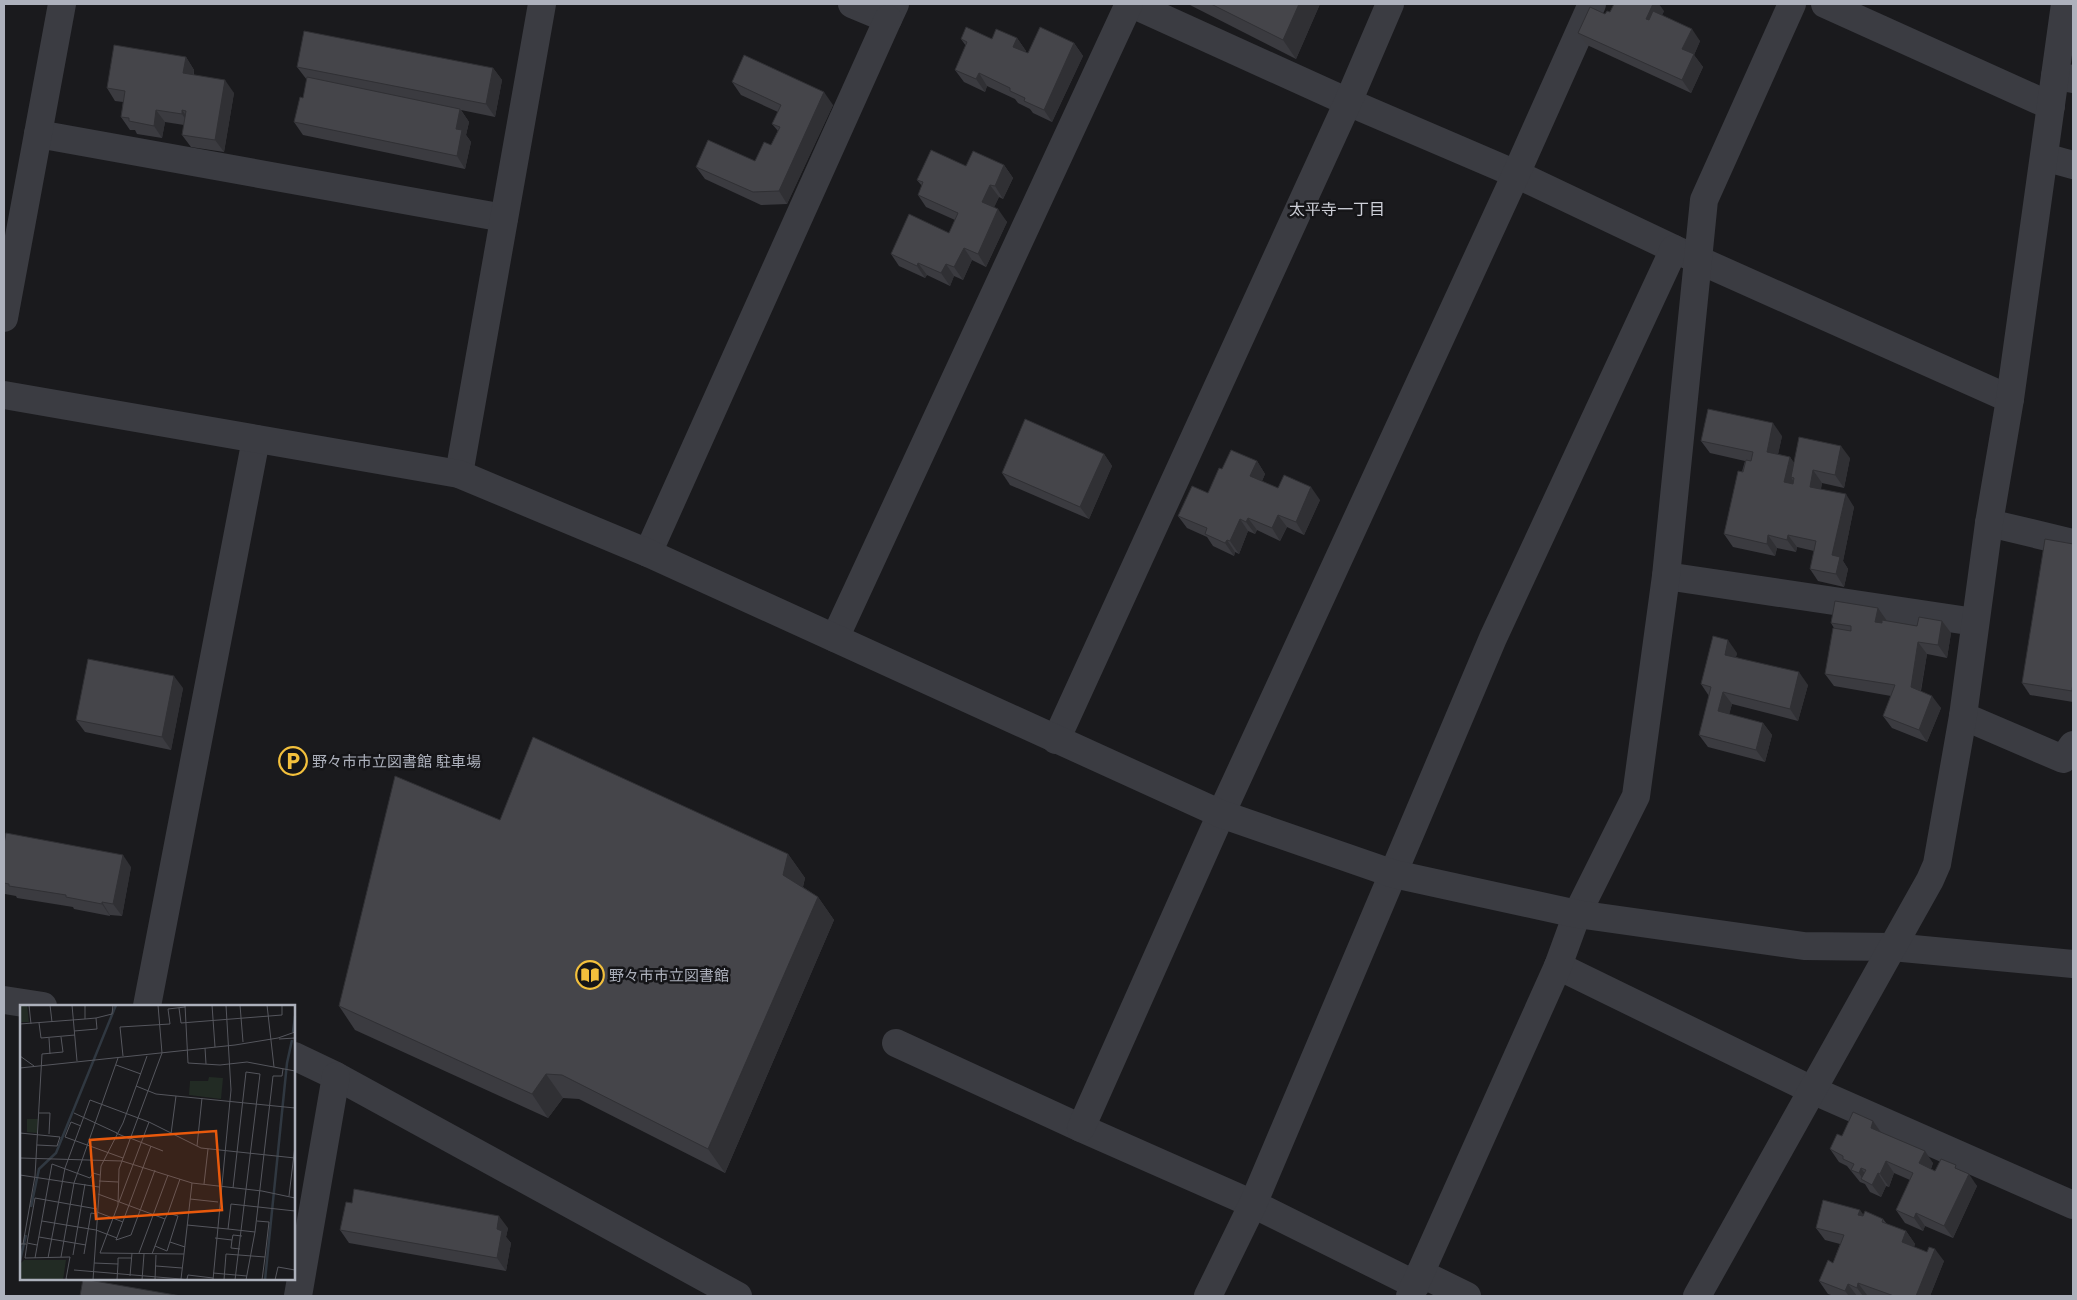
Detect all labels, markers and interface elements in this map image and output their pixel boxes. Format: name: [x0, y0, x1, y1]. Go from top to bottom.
district label: 太平寺一丁目: [1289, 199, 1385, 219]
parking icon: 野々市市立図書館 駐車場: [278, 746, 308, 776]
place label: 野々市市立図書館 駐車場: [312, 752, 481, 771]
library icon: 野々市市立図書館: [575, 960, 605, 990]
place label: 野々市市立図書館: [609, 966, 729, 985]
inset map: [20, 1005, 295, 1280]

